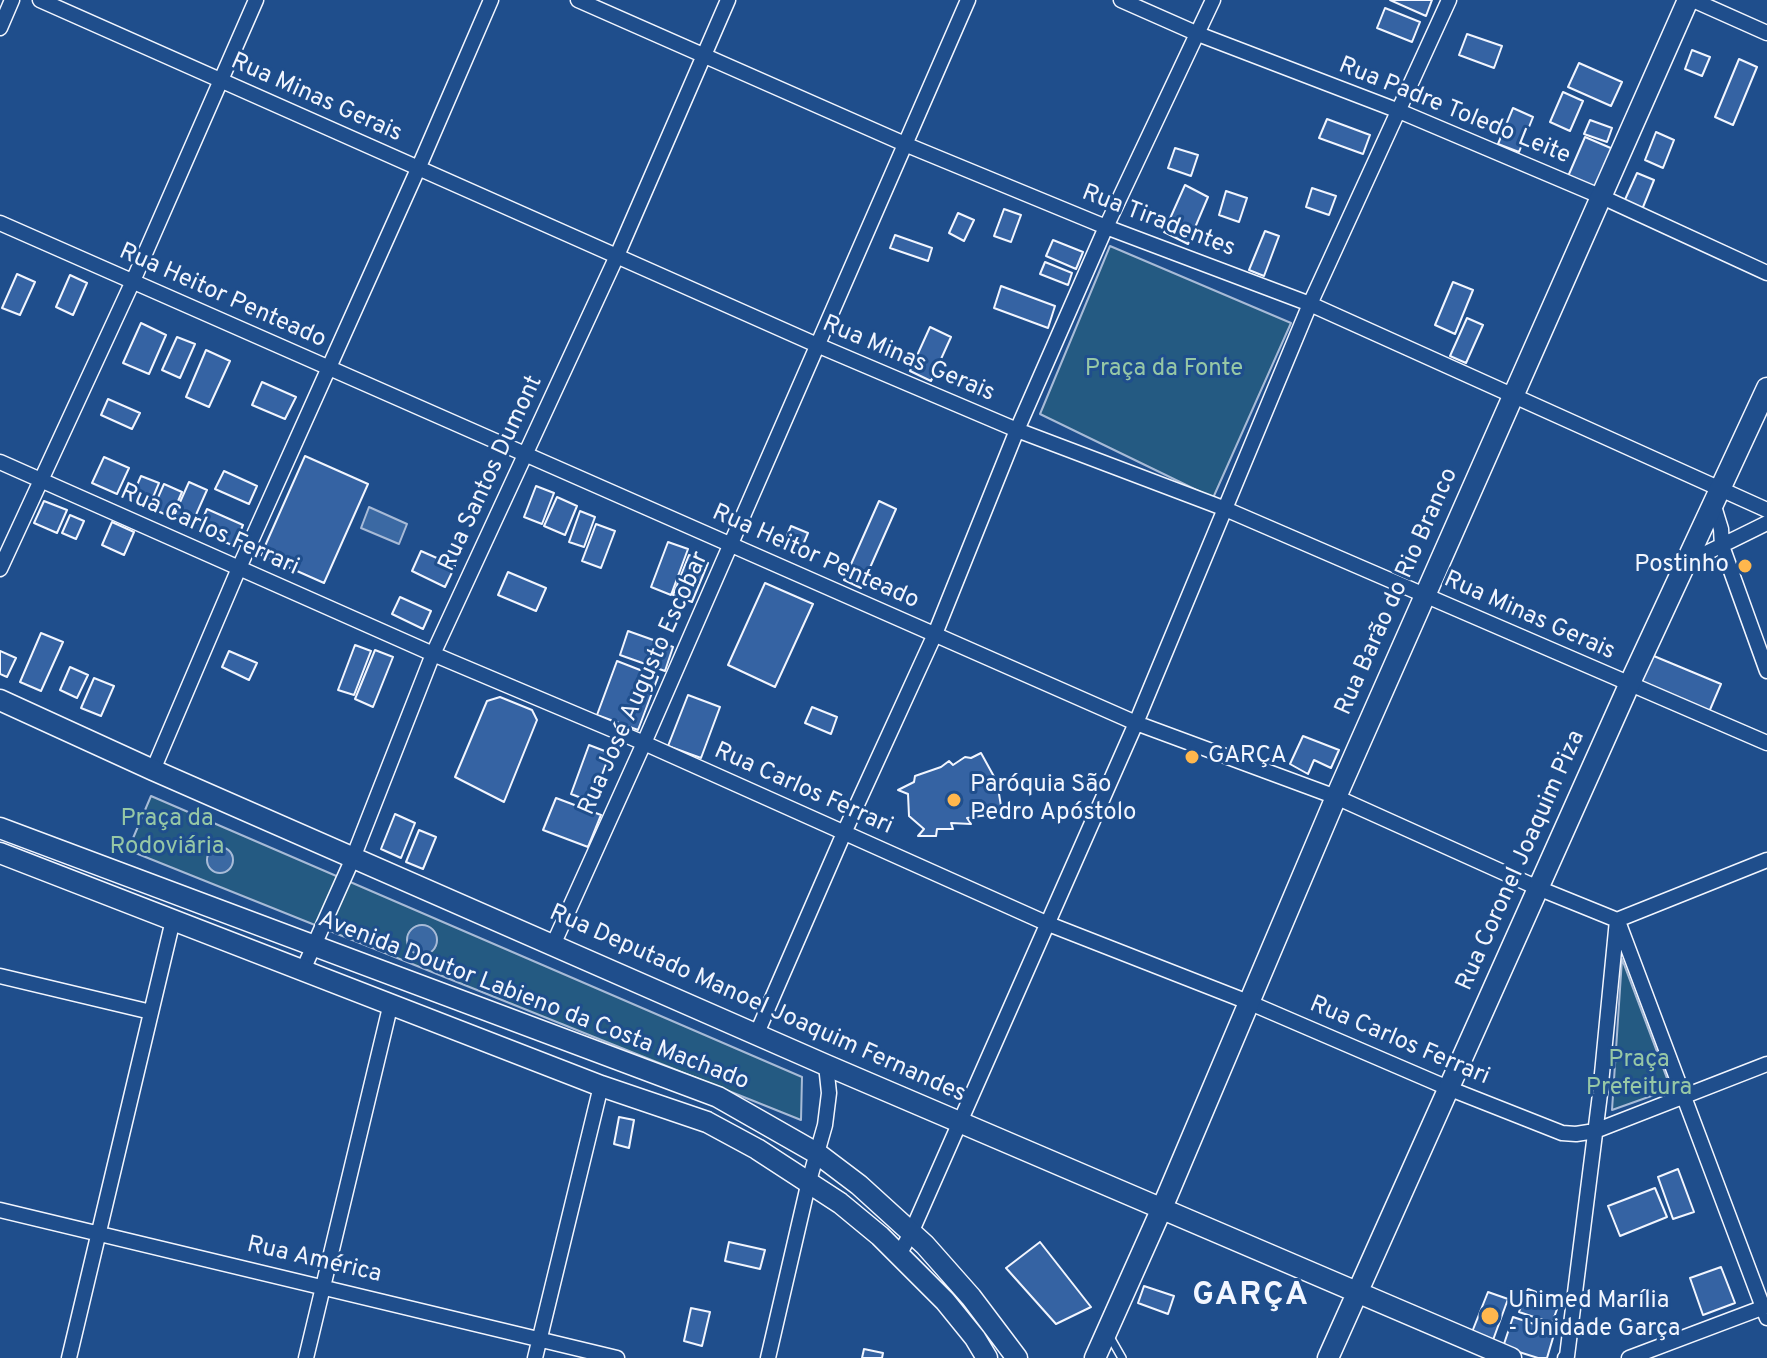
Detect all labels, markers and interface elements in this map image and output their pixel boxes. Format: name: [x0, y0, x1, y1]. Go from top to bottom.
street label: Rua Minas Gerais: [226, 48, 406, 150]
street label: Rua Padre Toledo Leite: [1334, 52, 1574, 172]
street label: Rua Tiradentes: [1077, 180, 1239, 264]
street label: Rua Heitor Penteado: [114, 238, 330, 356]
street label: Rua Minas Gerais: [817, 311, 999, 409]
park label: Praça da Fonte: [1085, 356, 1243, 384]
street label: Rua Santos Dumont: [434, 371, 550, 577]
street label: Rua Barão do Rio Branco: [1330, 464, 1466, 720]
street label: Rua Carlos Ferrari: [115, 479, 303, 583]
street label: Rua Heitor Penteado: [707, 499, 923, 617]
street label: Rua José Augusto Escobar: [574, 548, 716, 820]
place label: Postinho: [1634, 552, 1729, 580]
marker: Postinho: [1736, 557, 1754, 575]
street label: Rua Minas Gerais: [1439, 566, 1619, 668]
street label: Rua Coronel Joaquim Piza: [1451, 726, 1593, 996]
street label: Rua Carlos Ferrari: [709, 738, 897, 842]
place label: GARÇA: [1208, 743, 1287, 771]
marker: GARÇA: [1183, 748, 1201, 766]
place label: Paróquia São Pedro Apóstolo: [970, 772, 1136, 828]
marker: Paróquia São Pedro Apóstolo: [945, 791, 963, 809]
park label: Praça da Rodoviária: [110, 806, 224, 862]
street label: Rua Deputado Manoel Joaquim Fernandes: [544, 900, 970, 1110]
street label: Avenida Doutor Labieno da Costa Machado: [313, 906, 753, 1098]
street label: Rua Carlos Ferrari: [1305, 991, 1493, 1093]
park label: Praça Prefeitura: [1586, 1047, 1692, 1103]
street label: Rua América: [244, 1232, 384, 1290]
district label: GARÇA: [1192, 1279, 1310, 1317]
place label: Unimed Marília - Unidade Garça: [1508, 1288, 1680, 1344]
marker: Unimed Marília - Unidade Garça: [1479, 1305, 1501, 1327]

